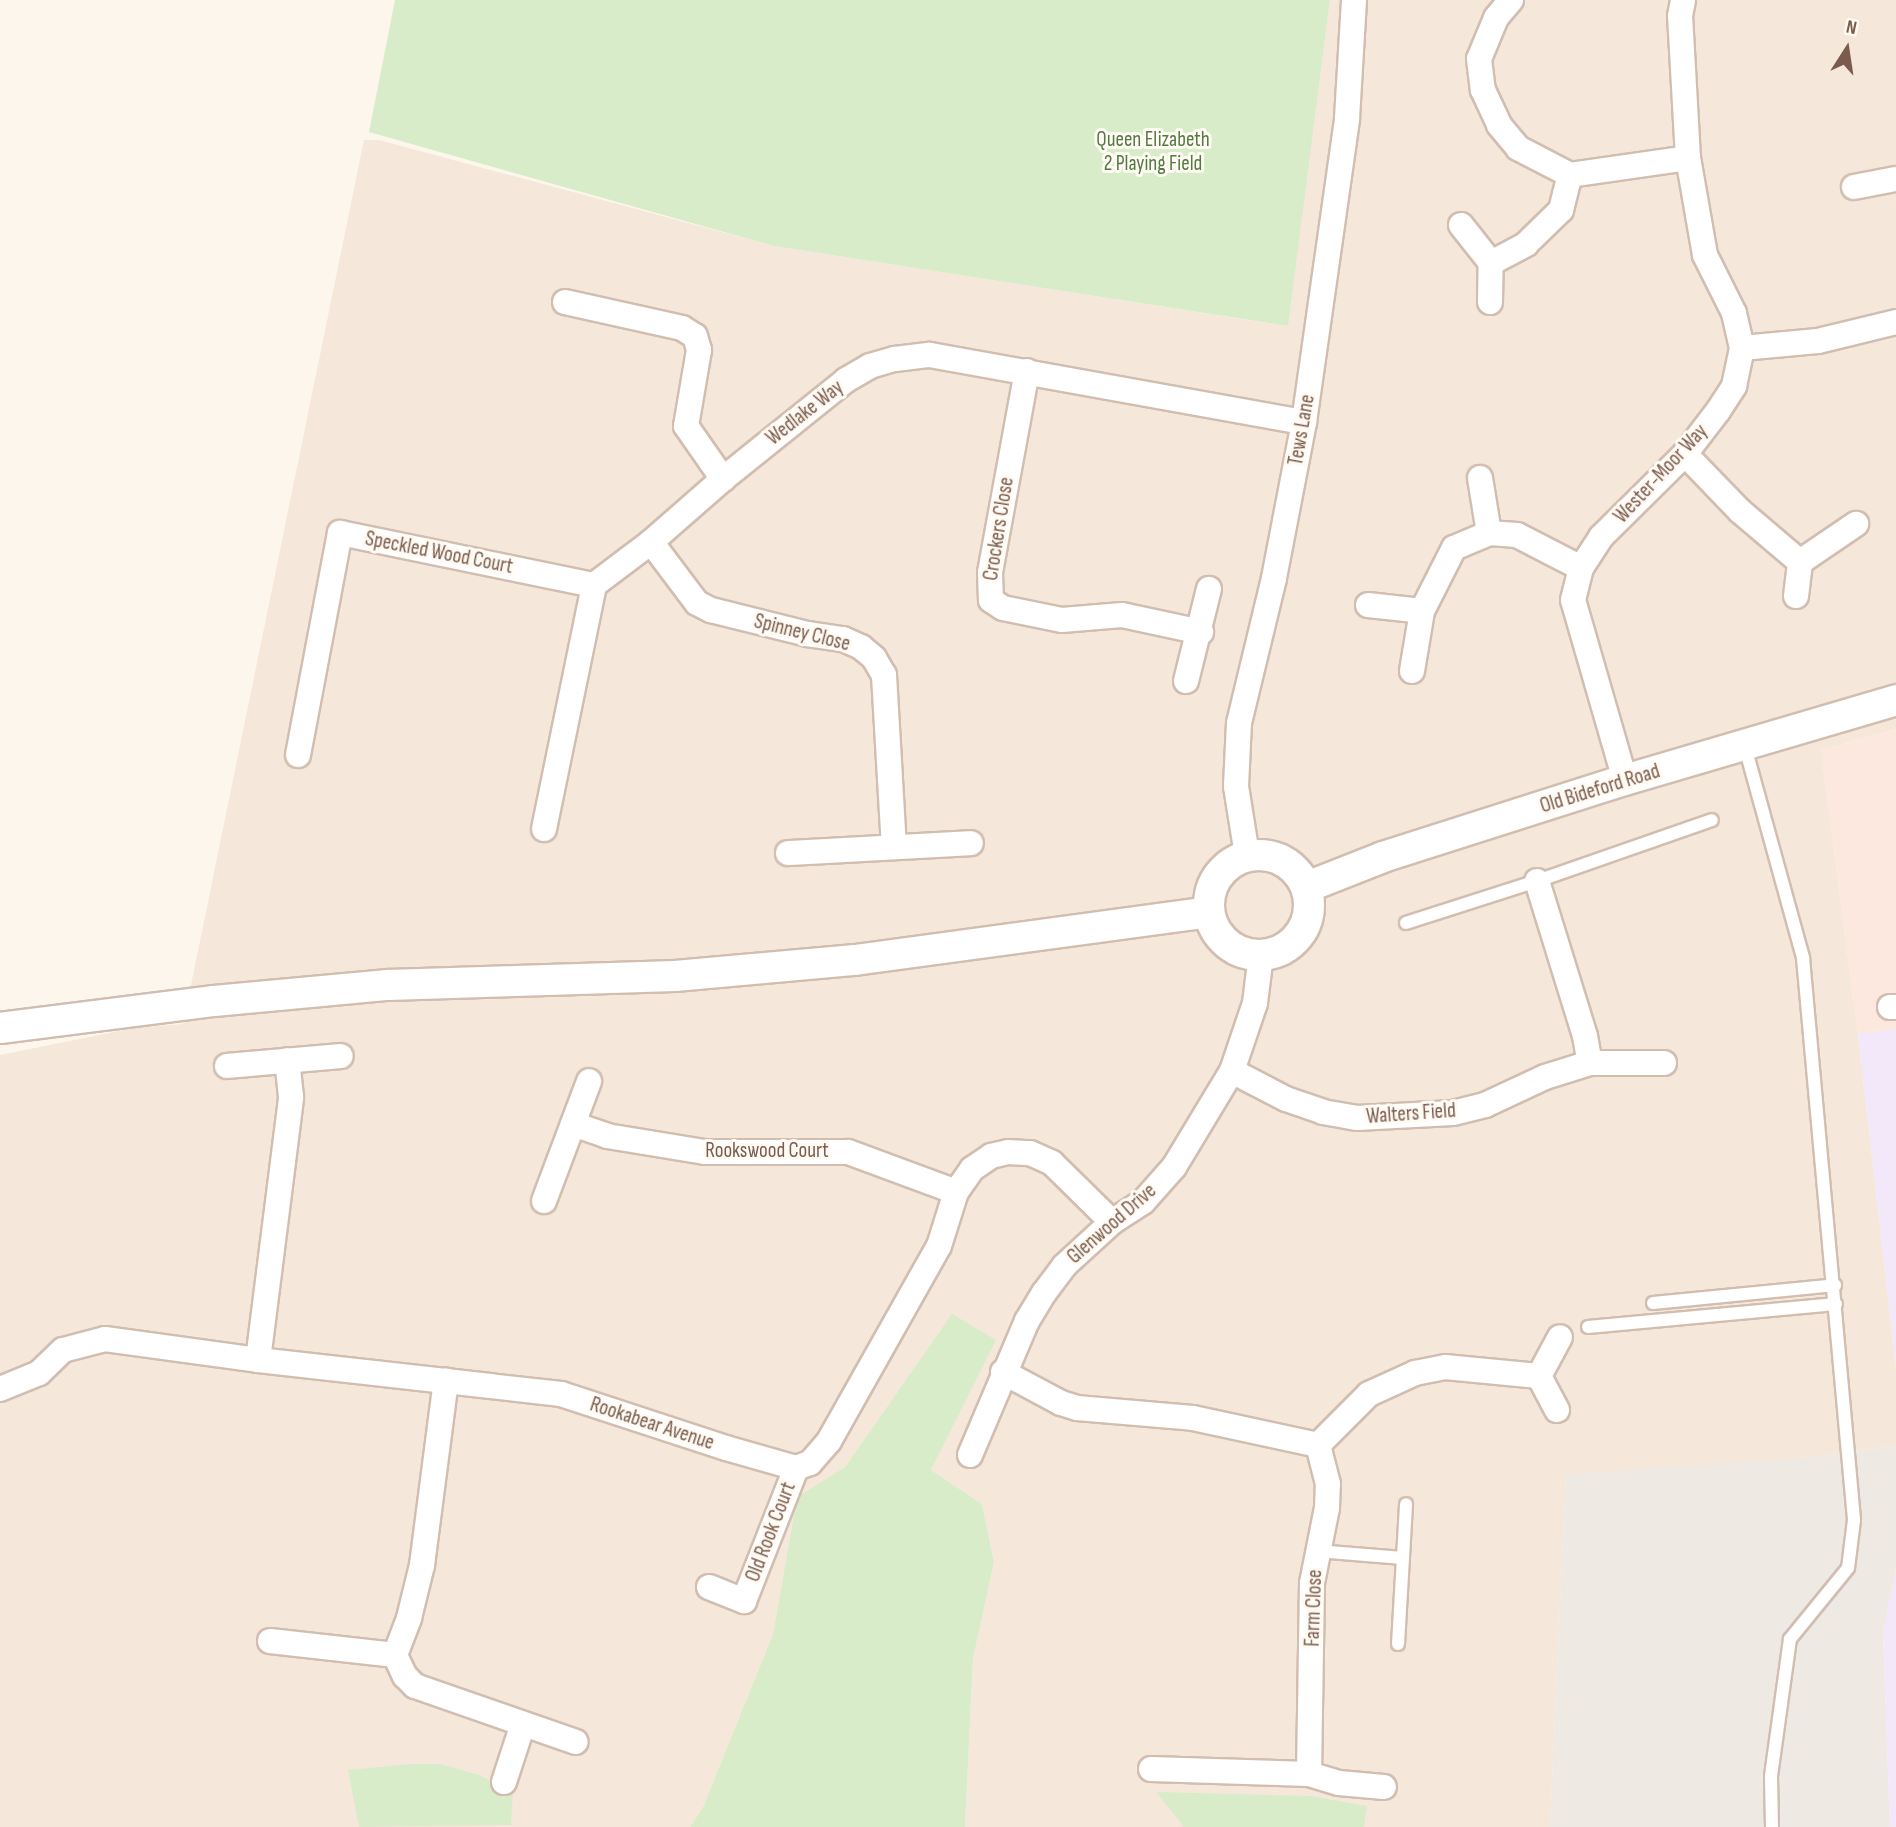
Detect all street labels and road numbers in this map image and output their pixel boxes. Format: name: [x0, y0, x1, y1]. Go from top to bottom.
street label: Wedlake Way: [761, 375, 849, 451]
street label: Tews Lane: [1283, 393, 1321, 467]
street label: Wester-Moor Way: [1609, 419, 1713, 529]
street label: Crockers Close: [978, 475, 1020, 583]
street label: Speckled Wood Court: [363, 526, 515, 580]
street label: Spinney Close: [751, 609, 853, 657]
street label: Old Bideford Road: [1537, 759, 1663, 819]
street label: Walters Field: [1365, 1098, 1457, 1130]
street label: Rookswood Court: [705, 1138, 829, 1164]
street label: Glenwood Drive: [1062, 1178, 1162, 1270]
street label: Rookabear Avenue: [587, 1392, 717, 1456]
street label: Old Rook Court: [740, 1479, 802, 1585]
street label: Farm Close: [1300, 1569, 1328, 1647]

